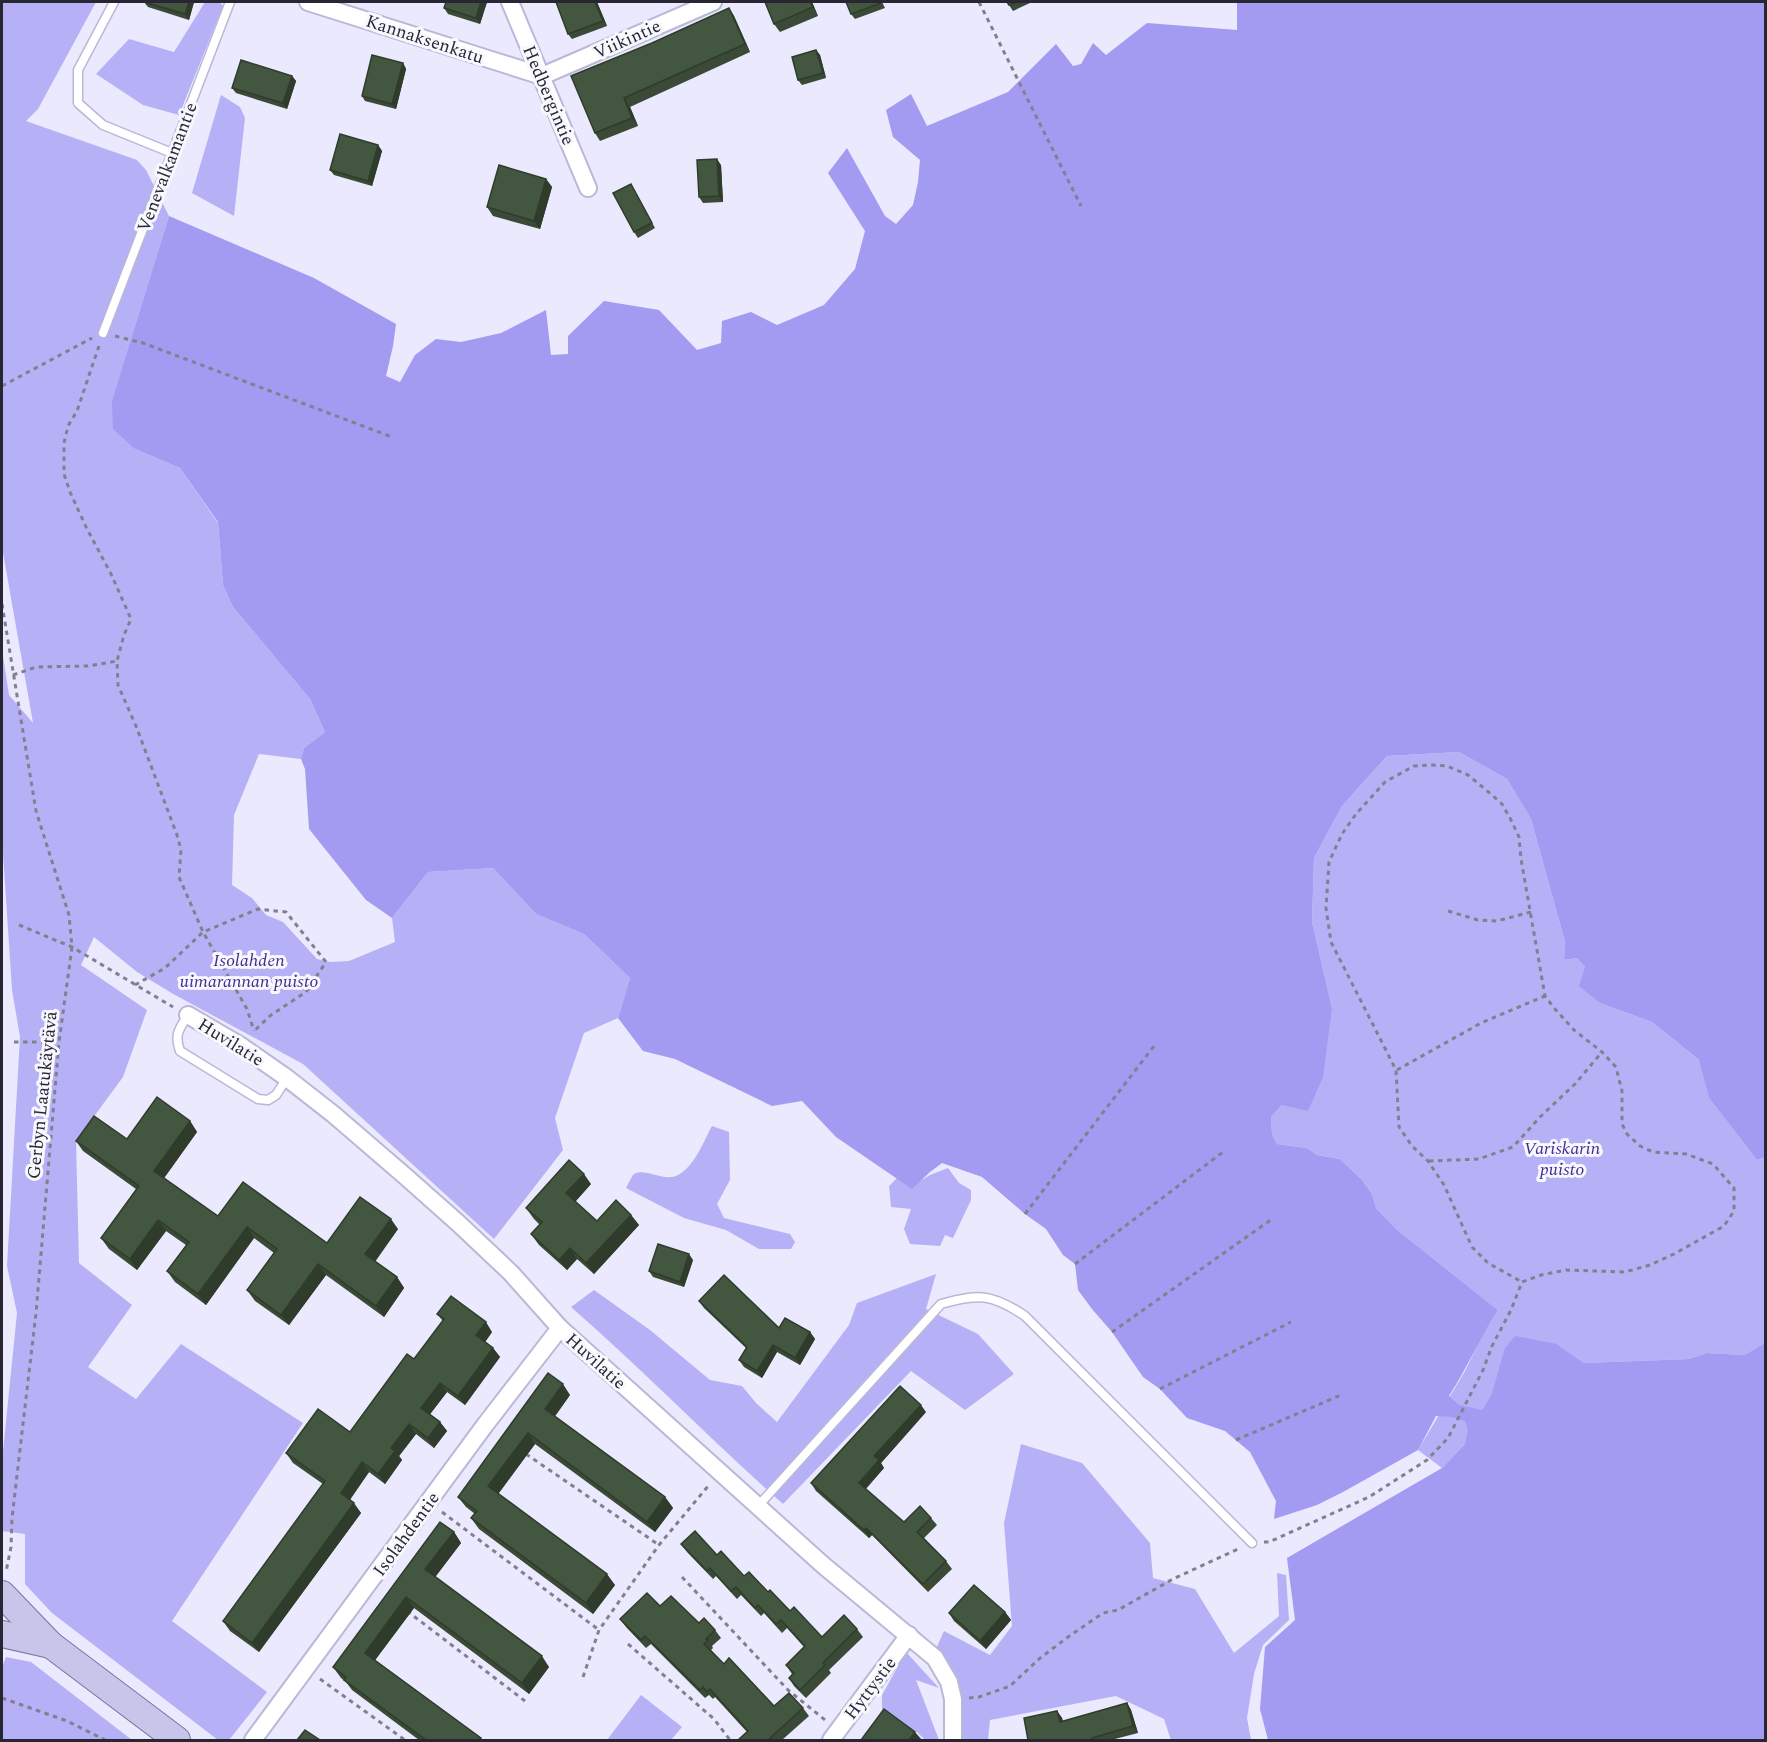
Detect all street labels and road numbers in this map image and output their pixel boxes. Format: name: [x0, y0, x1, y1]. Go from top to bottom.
street label: Kannaksenkatu: [362, 8, 487, 71]
street label: Viikintie: [589, 13, 665, 66]
street label: Hedbergintie: [515, 41, 582, 149]
street label: Venevalkamantie: [130, 98, 205, 236]
street label: Gerbyn Laatukäytävä: [20, 1010, 65, 1180]
street label: Huvilatie: [192, 1011, 269, 1073]
street label: Huvilatie: [559, 1327, 632, 1396]
street label: Isolahdentie: [366, 1486, 446, 1582]
street label: Hyttystie: [838, 1651, 903, 1726]

